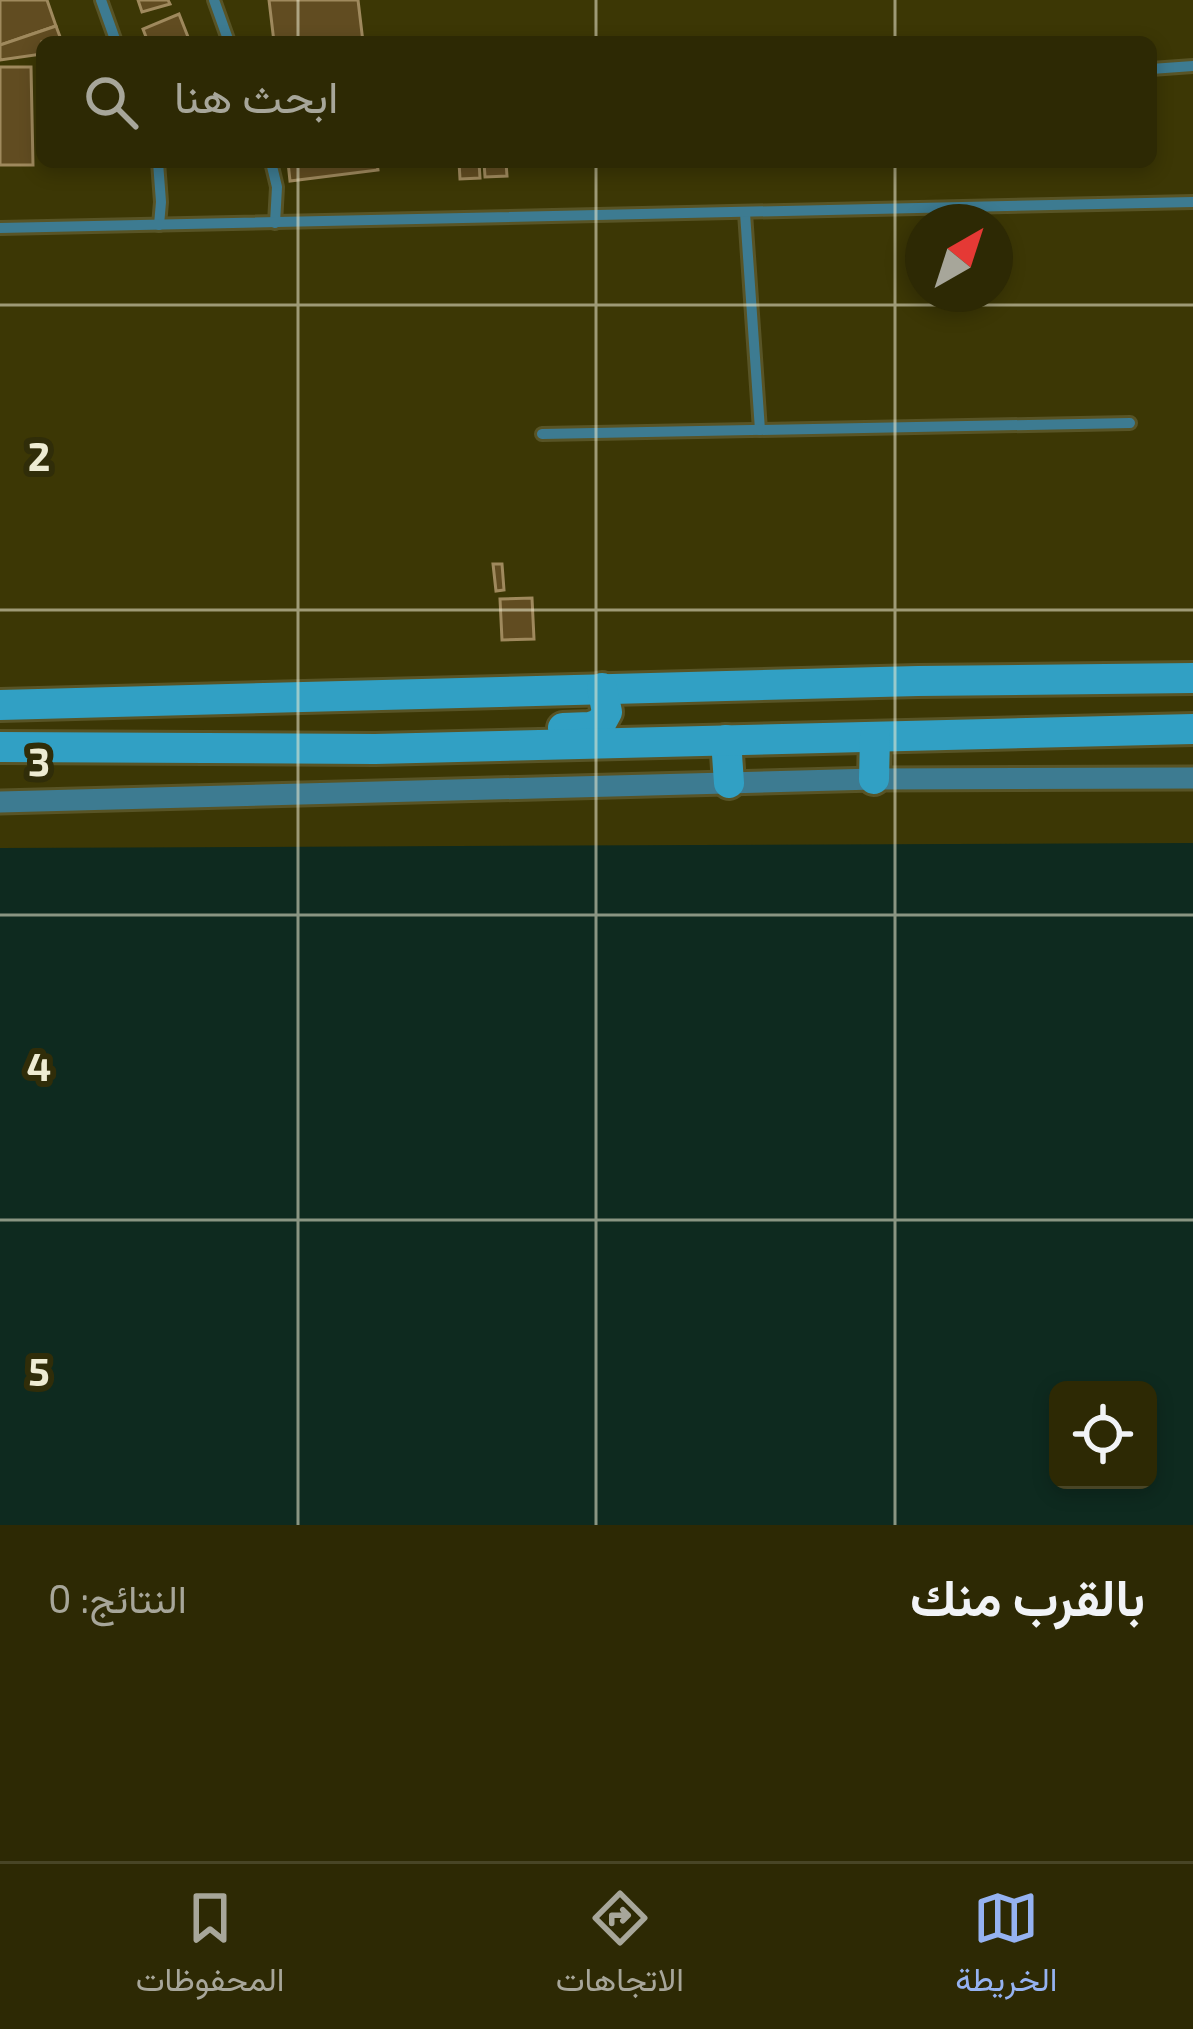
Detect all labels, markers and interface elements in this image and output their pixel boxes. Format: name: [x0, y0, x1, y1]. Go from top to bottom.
search box: [36, 36, 1157, 168]
text: ابحث هنا: [174, 68, 338, 122]
icon: search: [78, 69, 144, 135]
north arrow: [905, 204, 1013, 312]
text: 2: [28, 432, 50, 479]
text: 3: [28, 737, 50, 784]
text: 4: [27, 1042, 51, 1089]
text: 5: [28, 1347, 50, 1394]
map controls: [1049, 1381, 1157, 1489]
button: locate: [1049, 1381, 1157, 1489]
text: بالقرب منك: [910, 1565, 1145, 1626]
text: النتائج: 0: [48, 1574, 187, 1621]
tab: المحفوظات: [136, 1885, 284, 2009]
tab: الاتجاهات: [556, 1885, 684, 2009]
tab: الخريطة: [955, 1885, 1057, 2009]

